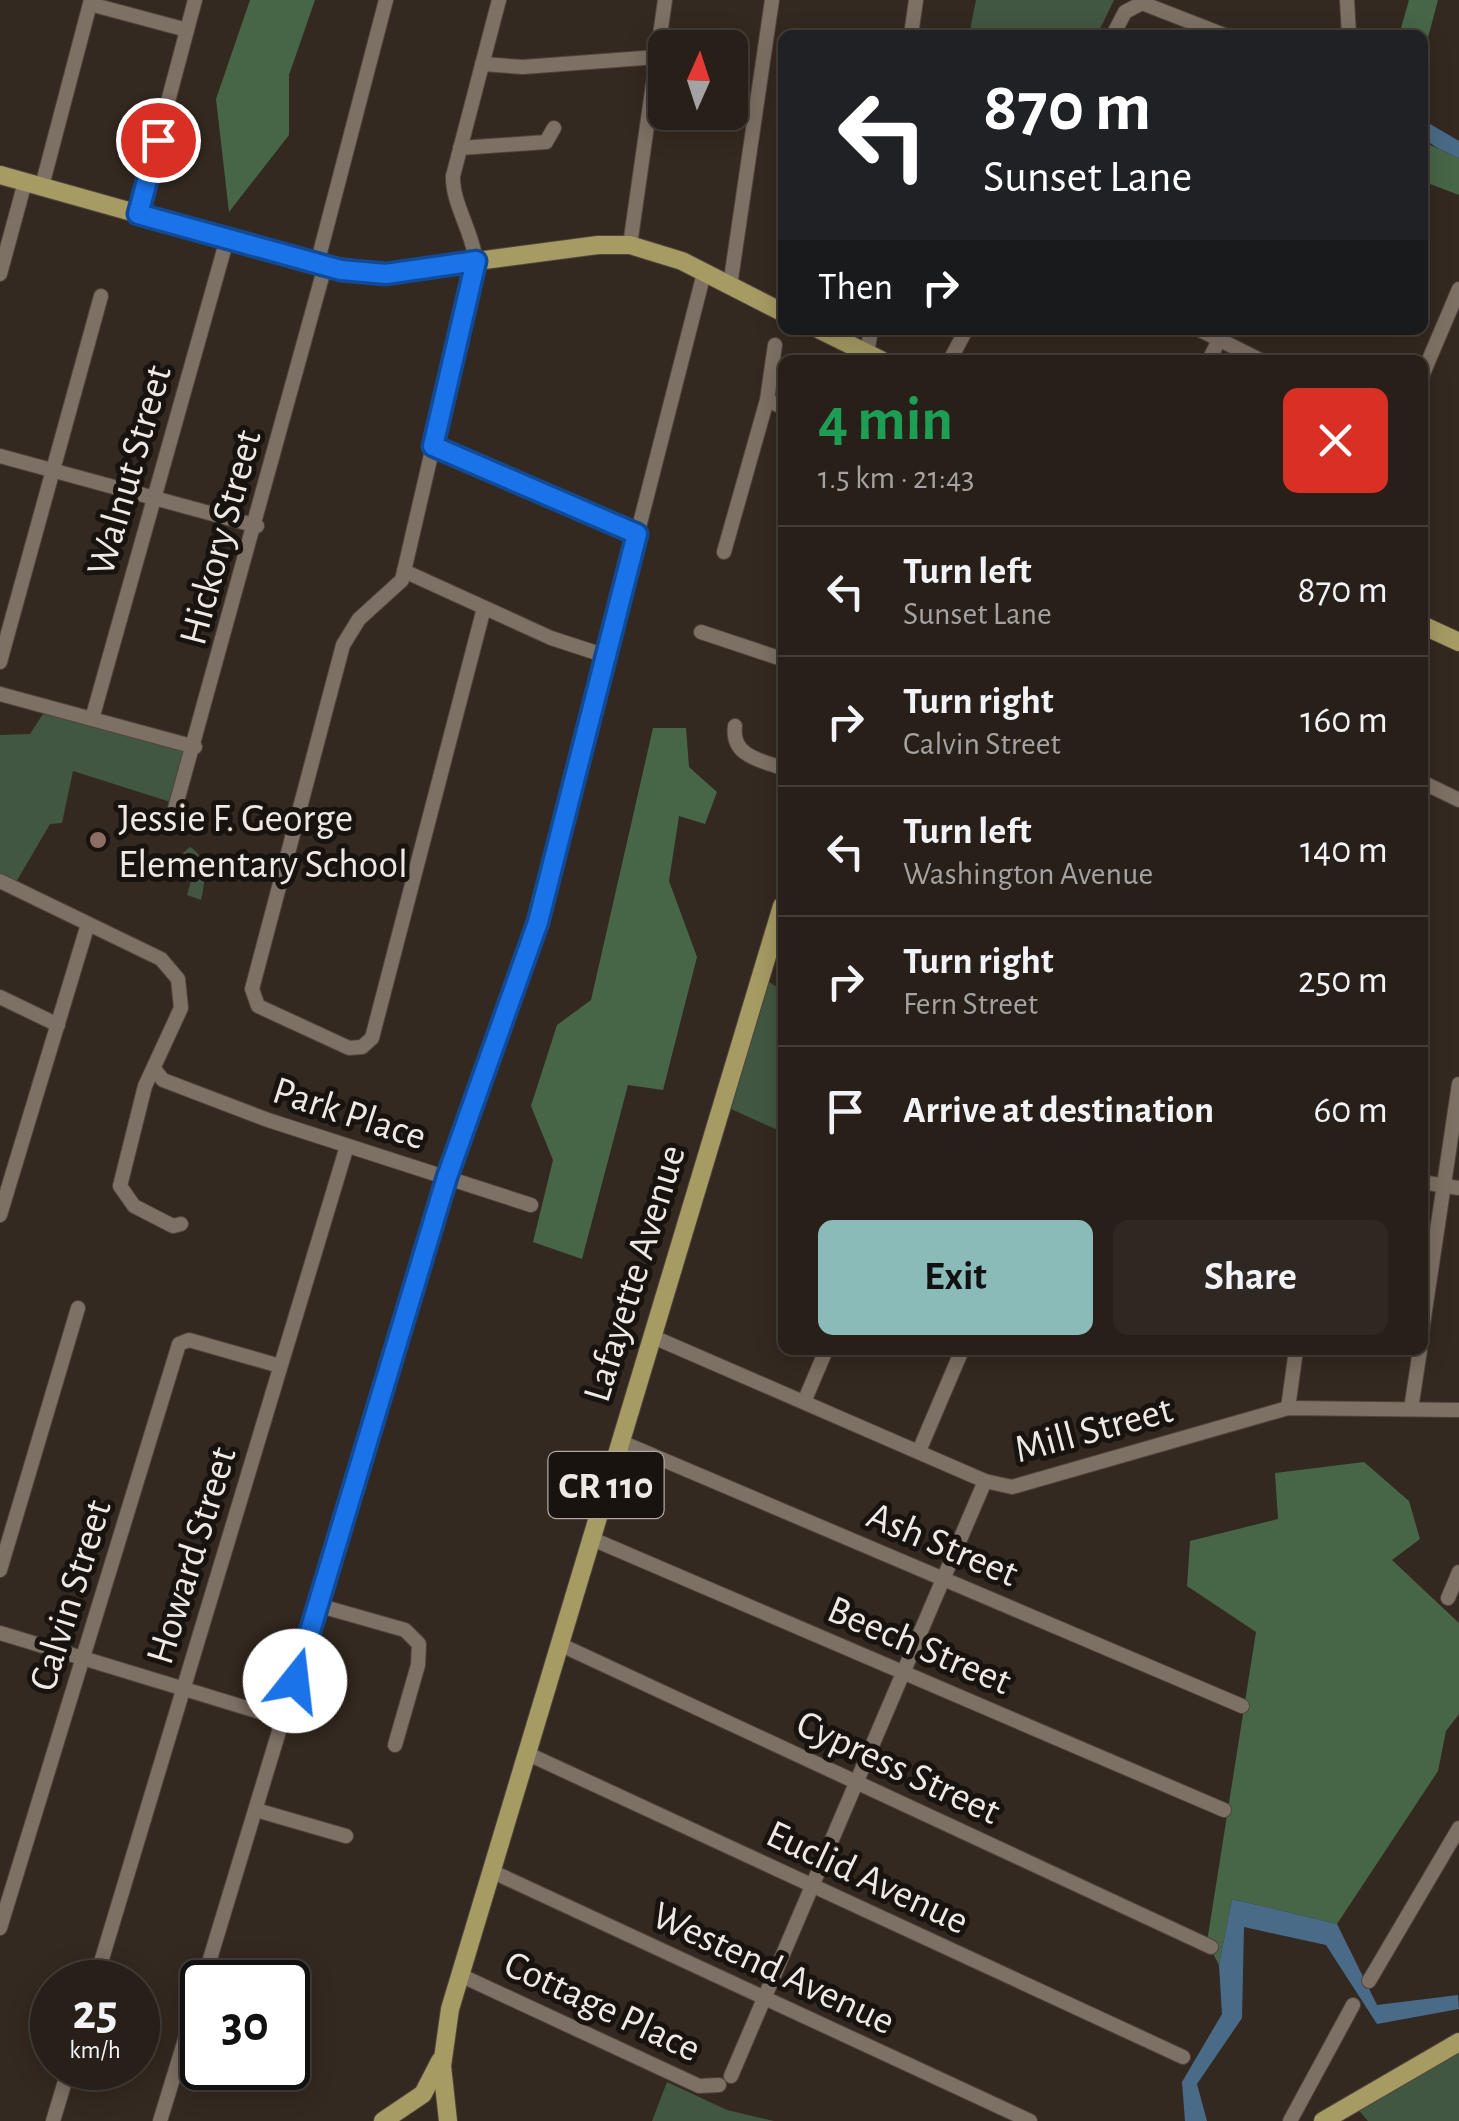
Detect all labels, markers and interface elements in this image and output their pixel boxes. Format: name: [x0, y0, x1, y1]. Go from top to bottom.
north arrow: [648, 30, 748, 130]
map controls: [648, 30, 748, 130]
icon: left: [818, 70, 948, 200]
text: 870 m: [983, 73, 1151, 143]
pin: [116, 98, 201, 183]
icon: arrive: [131, 113, 186, 168]
text: Sunset Lane: [983, 155, 1192, 200]
icon: right: [913, 260, 968, 315]
text: Then: [818, 269, 893, 307]
street label: Walnut Street: [81, 361, 179, 580]
button: close: [1283, 388, 1388, 493]
text: 4 min: [818, 391, 953, 451]
street label: Hickory Street: [173, 426, 269, 649]
text: 1.5 km · 21:43: [818, 462, 975, 494]
text: Turn left: [903, 553, 1031, 591]
icon: left: [818, 564, 873, 619]
text: 870 m: [1297, 572, 1388, 610]
text: Sunset Lane: [903, 598, 1052, 630]
text: Turn right: [903, 683, 1053, 721]
icon: right: [818, 694, 873, 749]
text: 160 m: [1300, 702, 1388, 740]
text: Calvin Street: [903, 728, 1061, 760]
place label: Jessie F. George Elementary School: [118, 799, 408, 885]
text: Turn left: [903, 813, 1031, 851]
icon: left: [818, 824, 873, 879]
marker: Jessie F. George Elementary School: [87, 829, 109, 851]
text: 140 m: [1300, 832, 1388, 870]
text: Washington Avenue: [903, 858, 1153, 890]
text: Turn right: [903, 943, 1053, 981]
icon: right: [818, 954, 873, 1009]
text: 250 m: [1298, 962, 1388, 1000]
text: Fern Street: [903, 988, 1038, 1020]
street label: Park Place: [268, 1070, 431, 1157]
icon: arrive: [818, 1084, 873, 1139]
text: Arrive at destination: [903, 1092, 1214, 1130]
text: 60 m: [1313, 1092, 1388, 1130]
street label: Lafayette Avenue: [577, 1141, 693, 1407]
button: Exit: [818, 1220, 1093, 1335]
button: Share: [1113, 1220, 1388, 1335]
street label: Mill Street: [1010, 1390, 1177, 1470]
street label: Howard Street: [140, 1442, 244, 1669]
road number: CR 110: [548, 1452, 664, 1518]
street label: Calvin Street: [23, 1495, 119, 1696]
street label: Ash Street: [861, 1495, 1024, 1595]
street label: Beech Street: [822, 1589, 1017, 1702]
position arrow: [243, 1629, 347, 1733]
street label: Cypress Street: [790, 1703, 1006, 1832]
street label: Euclid Avenue: [760, 1814, 974, 1942]
street label: Westend Avenue: [646, 1895, 901, 2042]
street label: Cottage Place: [498, 1944, 706, 2070]
speed limit sign: 30: [180, 1960, 310, 2090]
text: 25: [72, 1988, 118, 2038]
text: km/h: [69, 2038, 121, 2063]

